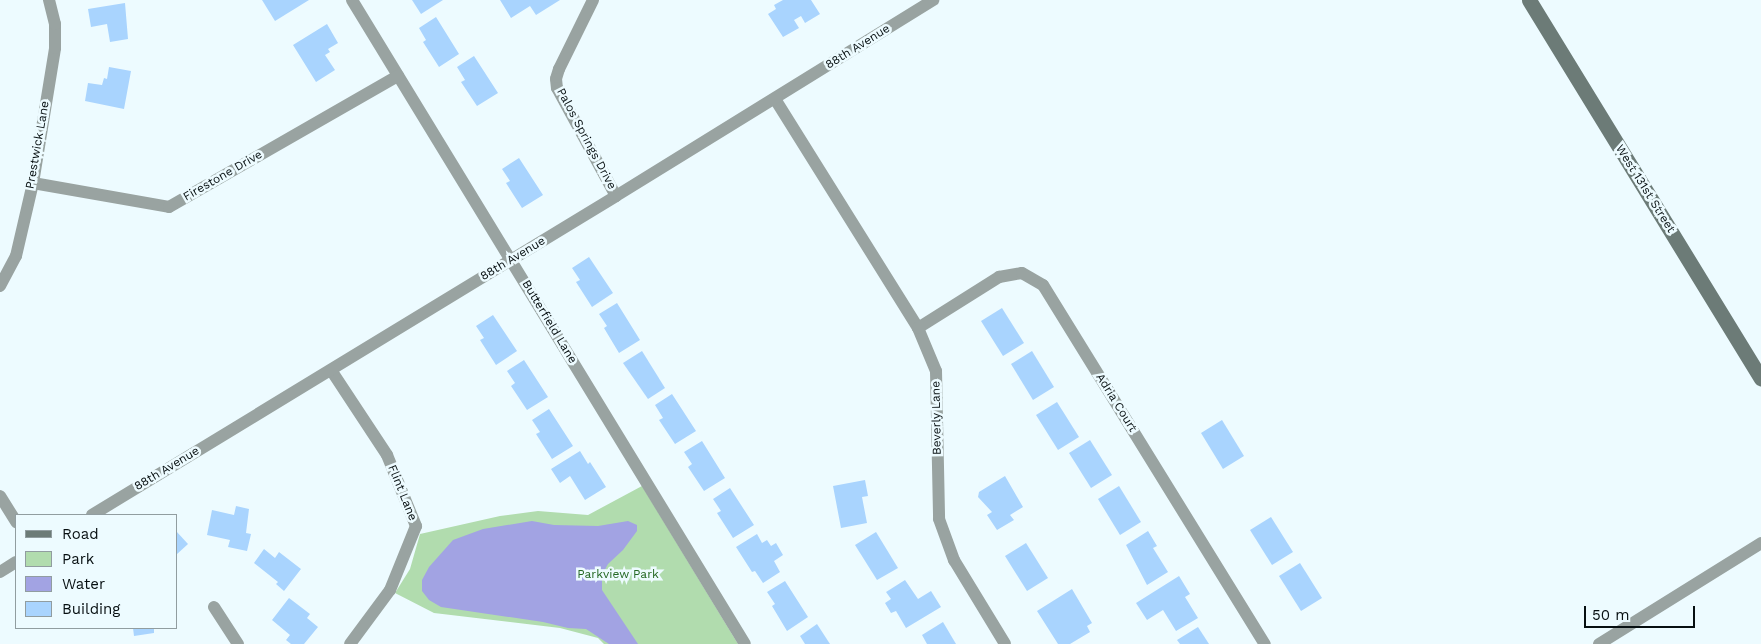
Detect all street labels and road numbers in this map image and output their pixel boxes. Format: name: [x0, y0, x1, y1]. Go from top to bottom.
street label: 88th Avenue: [823, 21, 893, 73]
street label: Palos Springs Drive: [553, 86, 619, 192]
street label: Prestwick Lane: [23, 100, 53, 190]
street label: West 131st Street: [1612, 142, 1678, 236]
street label: Firestone Drive: [181, 148, 265, 204]
street label: 88th Avenue: [478, 234, 548, 284]
street label: Butterfield Lane: [518, 278, 580, 366]
street label: Adria Court: [1092, 371, 1140, 435]
street label: Beverly Lane: [929, 381, 945, 455]
street label: 88th Avenue: [132, 444, 202, 494]
street label: Flint Lane: [384, 463, 420, 523]

